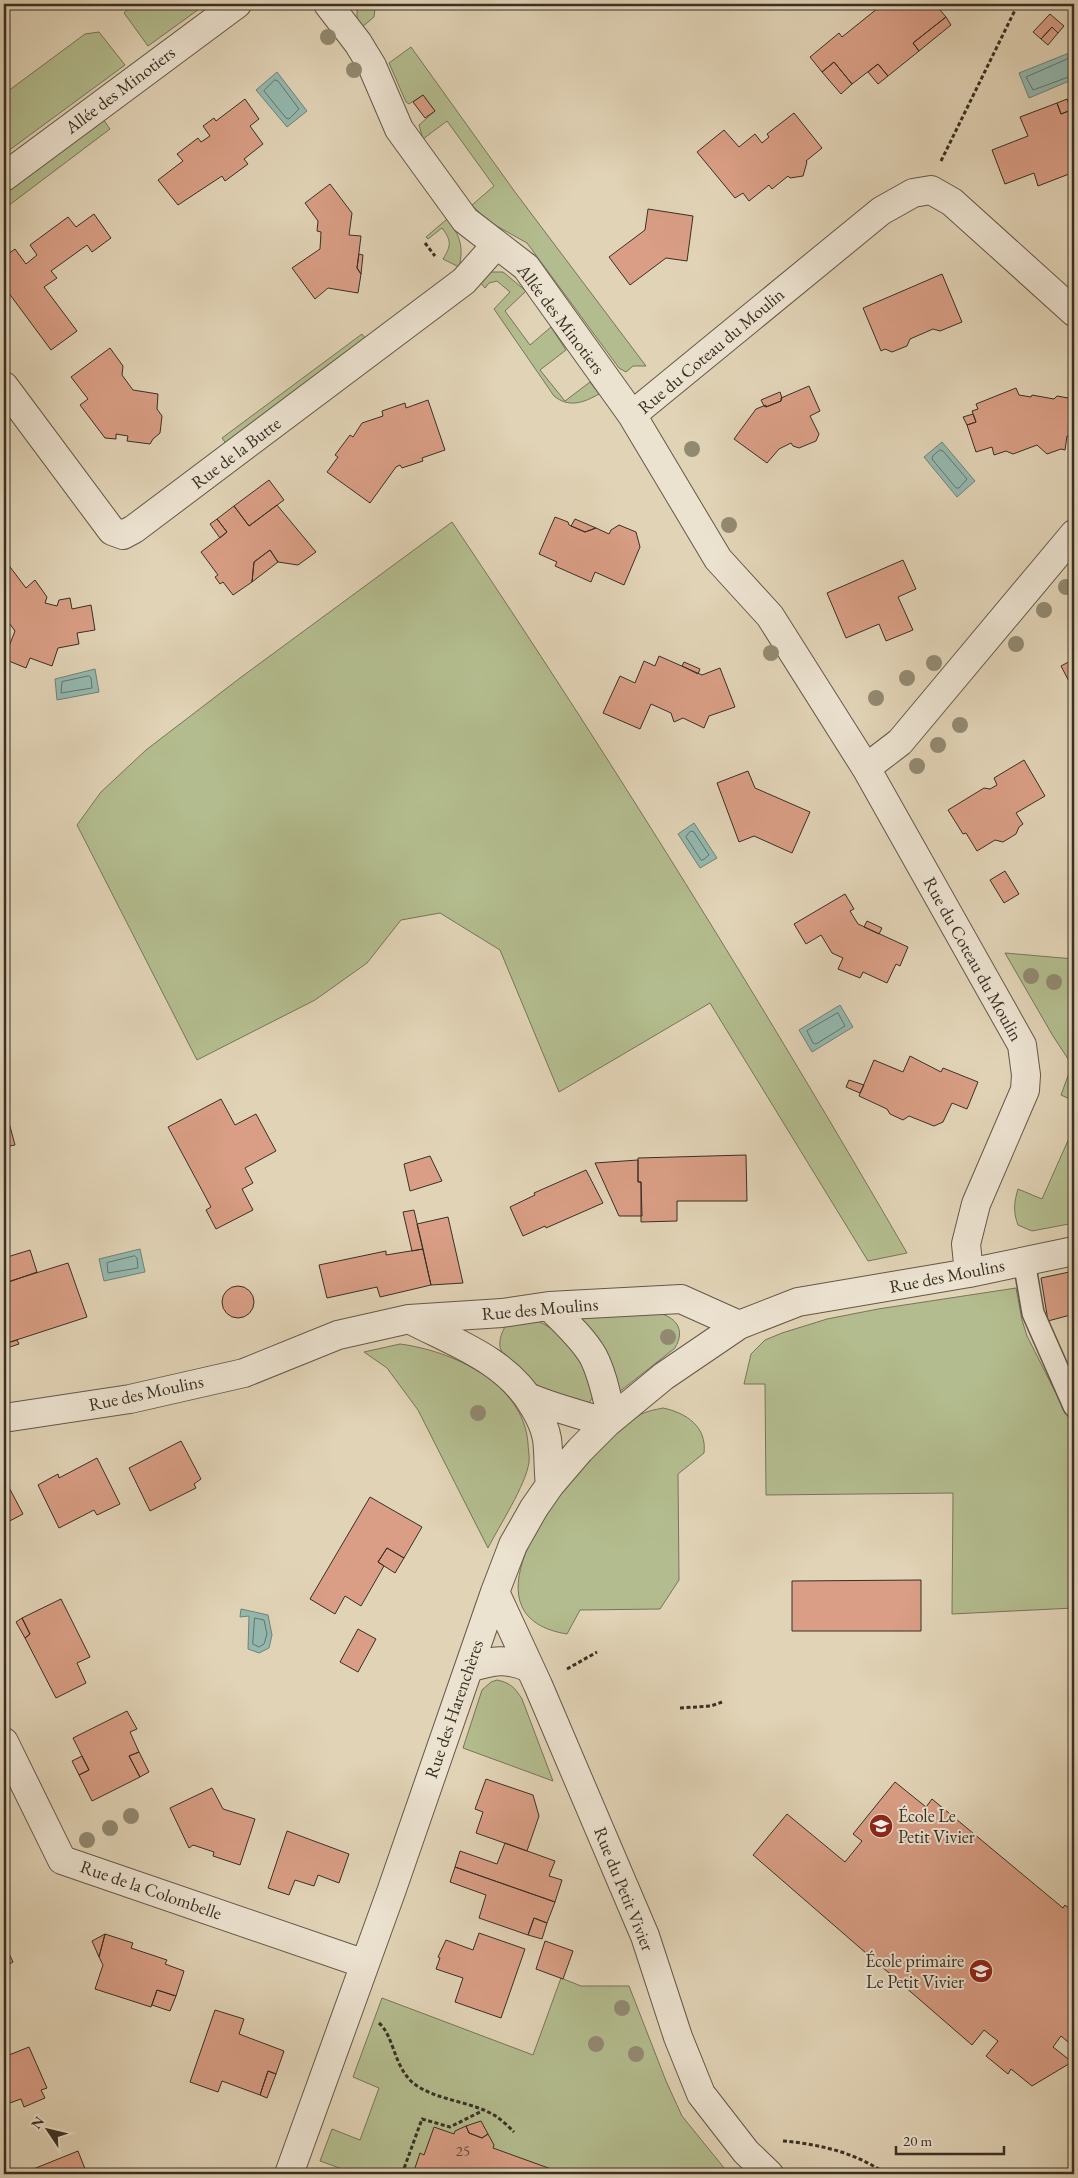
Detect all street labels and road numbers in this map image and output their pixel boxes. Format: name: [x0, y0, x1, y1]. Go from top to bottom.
street label: Allée des Minotiers: [59, 41, 179, 139]
street label: Allée des Minotiers: [512, 258, 610, 378]
street label: Rue du Coteau du Moulin: [633, 282, 789, 419]
street label: Rue de la Butte: [186, 411, 285, 494]
street label: Rue du Coteau du Moulin: [919, 873, 1028, 1045]
street label: Rue des Moulins: [887, 1253, 1007, 1298]
street label: Rue des Moulins: [481, 1292, 599, 1325]
street label: Rue des Moulins: [86, 1369, 206, 1416]
street label: Rue des Harenchères: [419, 1636, 488, 1781]
street label: Rue du Petit Vivier: [589, 1823, 660, 1954]
street label: Rue de la Colombelle: [77, 1855, 225, 1925]

